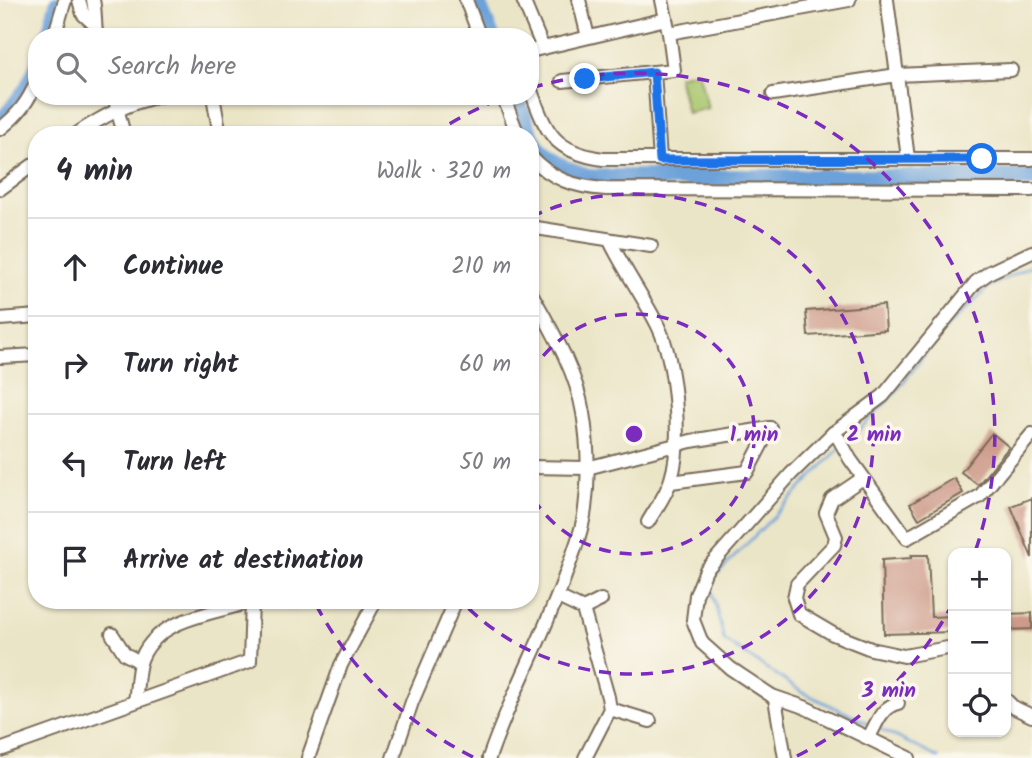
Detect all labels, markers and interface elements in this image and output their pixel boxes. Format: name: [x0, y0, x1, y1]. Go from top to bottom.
search box: [28, 28, 539, 105]
text: Search here: [108, 46, 236, 88]
icon: search: [52, 48, 90, 86]
route end: [569, 63, 600, 94]
route start: [966, 143, 997, 174]
text: 4 min: [56, 148, 133, 196]
text: Walk · 320 m: [376, 154, 511, 190]
text: Continue: [123, 246, 224, 288]
icon: ahead: [56, 248, 94, 286]
text: 210 m: [451, 249, 511, 285]
text: Turn right: [123, 344, 239, 386]
icon: right: [56, 346, 94, 384]
text: 60 m: [459, 347, 511, 383]
text: 1 min: [730, 419, 778, 452]
text: 2 min: [847, 419, 901, 452]
centre of rings: [622, 422, 646, 446]
text: Turn left: [123, 442, 226, 484]
icon: left: [56, 444, 94, 482]
text: 50 m: [460, 445, 511, 481]
text: Arrive at destination: [123, 540, 363, 582]
icon: arrive: [56, 542, 94, 580]
map controls: [948, 548, 1011, 737]
button: +: [948, 548, 1011, 611]
button: −: [948, 611, 1011, 674]
button: locate: [948, 674, 1011, 737]
text: 3 min: [861, 675, 916, 708]

